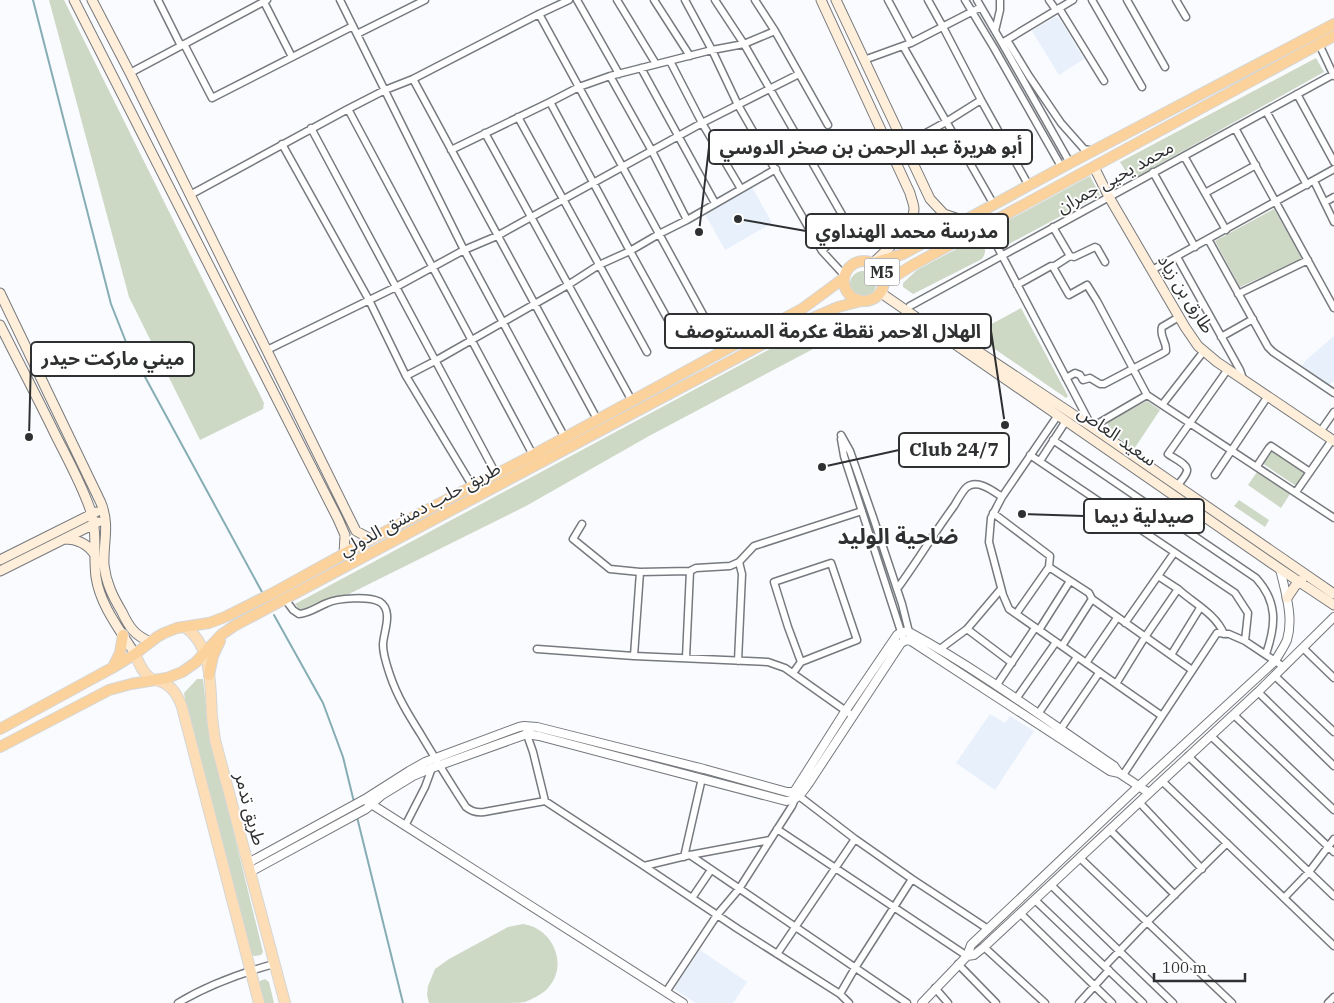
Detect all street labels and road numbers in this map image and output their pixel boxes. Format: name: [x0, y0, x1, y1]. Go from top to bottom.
street label: محمد يحيى جمران: [1052, 135, 1177, 218]
street label: طارق بن زياد: [1153, 250, 1220, 338]
road number: M5: [864, 258, 900, 286]
street label: سعيد العاص: [1073, 400, 1161, 471]
street label: طريق حلب دمشق الدولي: [335, 456, 505, 563]
street label: طريق تدمر: [229, 769, 271, 848]

